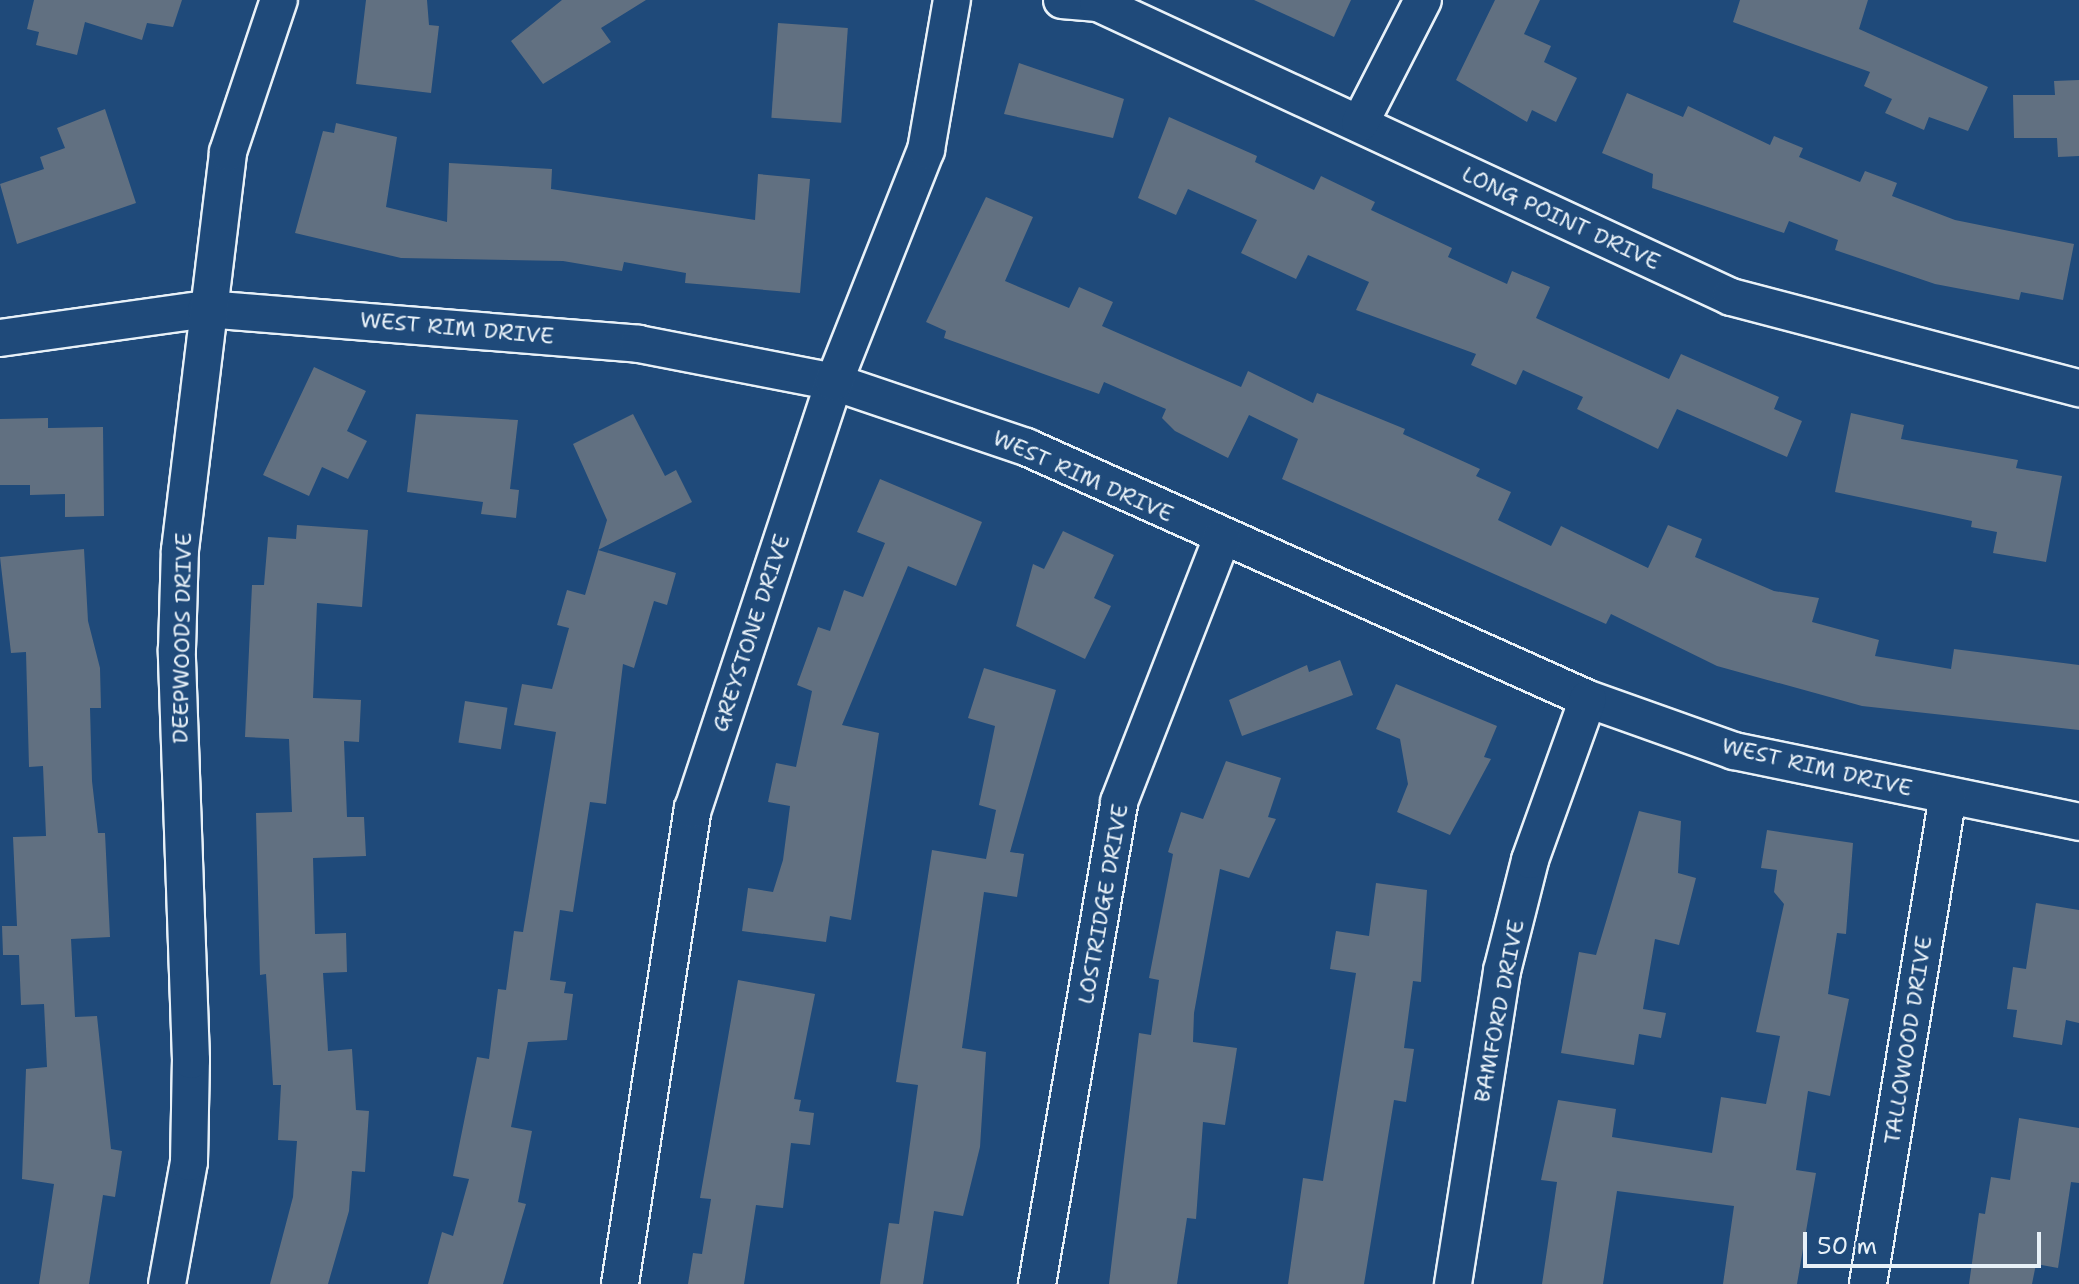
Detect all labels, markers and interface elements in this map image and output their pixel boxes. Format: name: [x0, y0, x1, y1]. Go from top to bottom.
street label: LONG POINT DRIVE: [1458, 160, 1664, 276]
street label: WEST RIM DRIVE: [359, 306, 555, 350]
street label: WEST RIM DRIVE: [989, 424, 1177, 528]
street label: GREYSTONE DRIVE: [707, 531, 795, 735]
street label: DEEPWOODS DRIVE: [167, 532, 197, 744]
street label: WEST RIM DRIVE: [1719, 732, 1915, 802]
street label: LOSTRIDGE DRIVE: [1072, 802, 1134, 1006]
street label: BAMFORD DRIVE: [1468, 917, 1530, 1105]
street label: TALLOWOOD DRIVE: [1878, 934, 1938, 1146]
scale bar: [1807, 1216, 2045, 1266]
text: 50 m: [1817, 1230, 1877, 1262]

